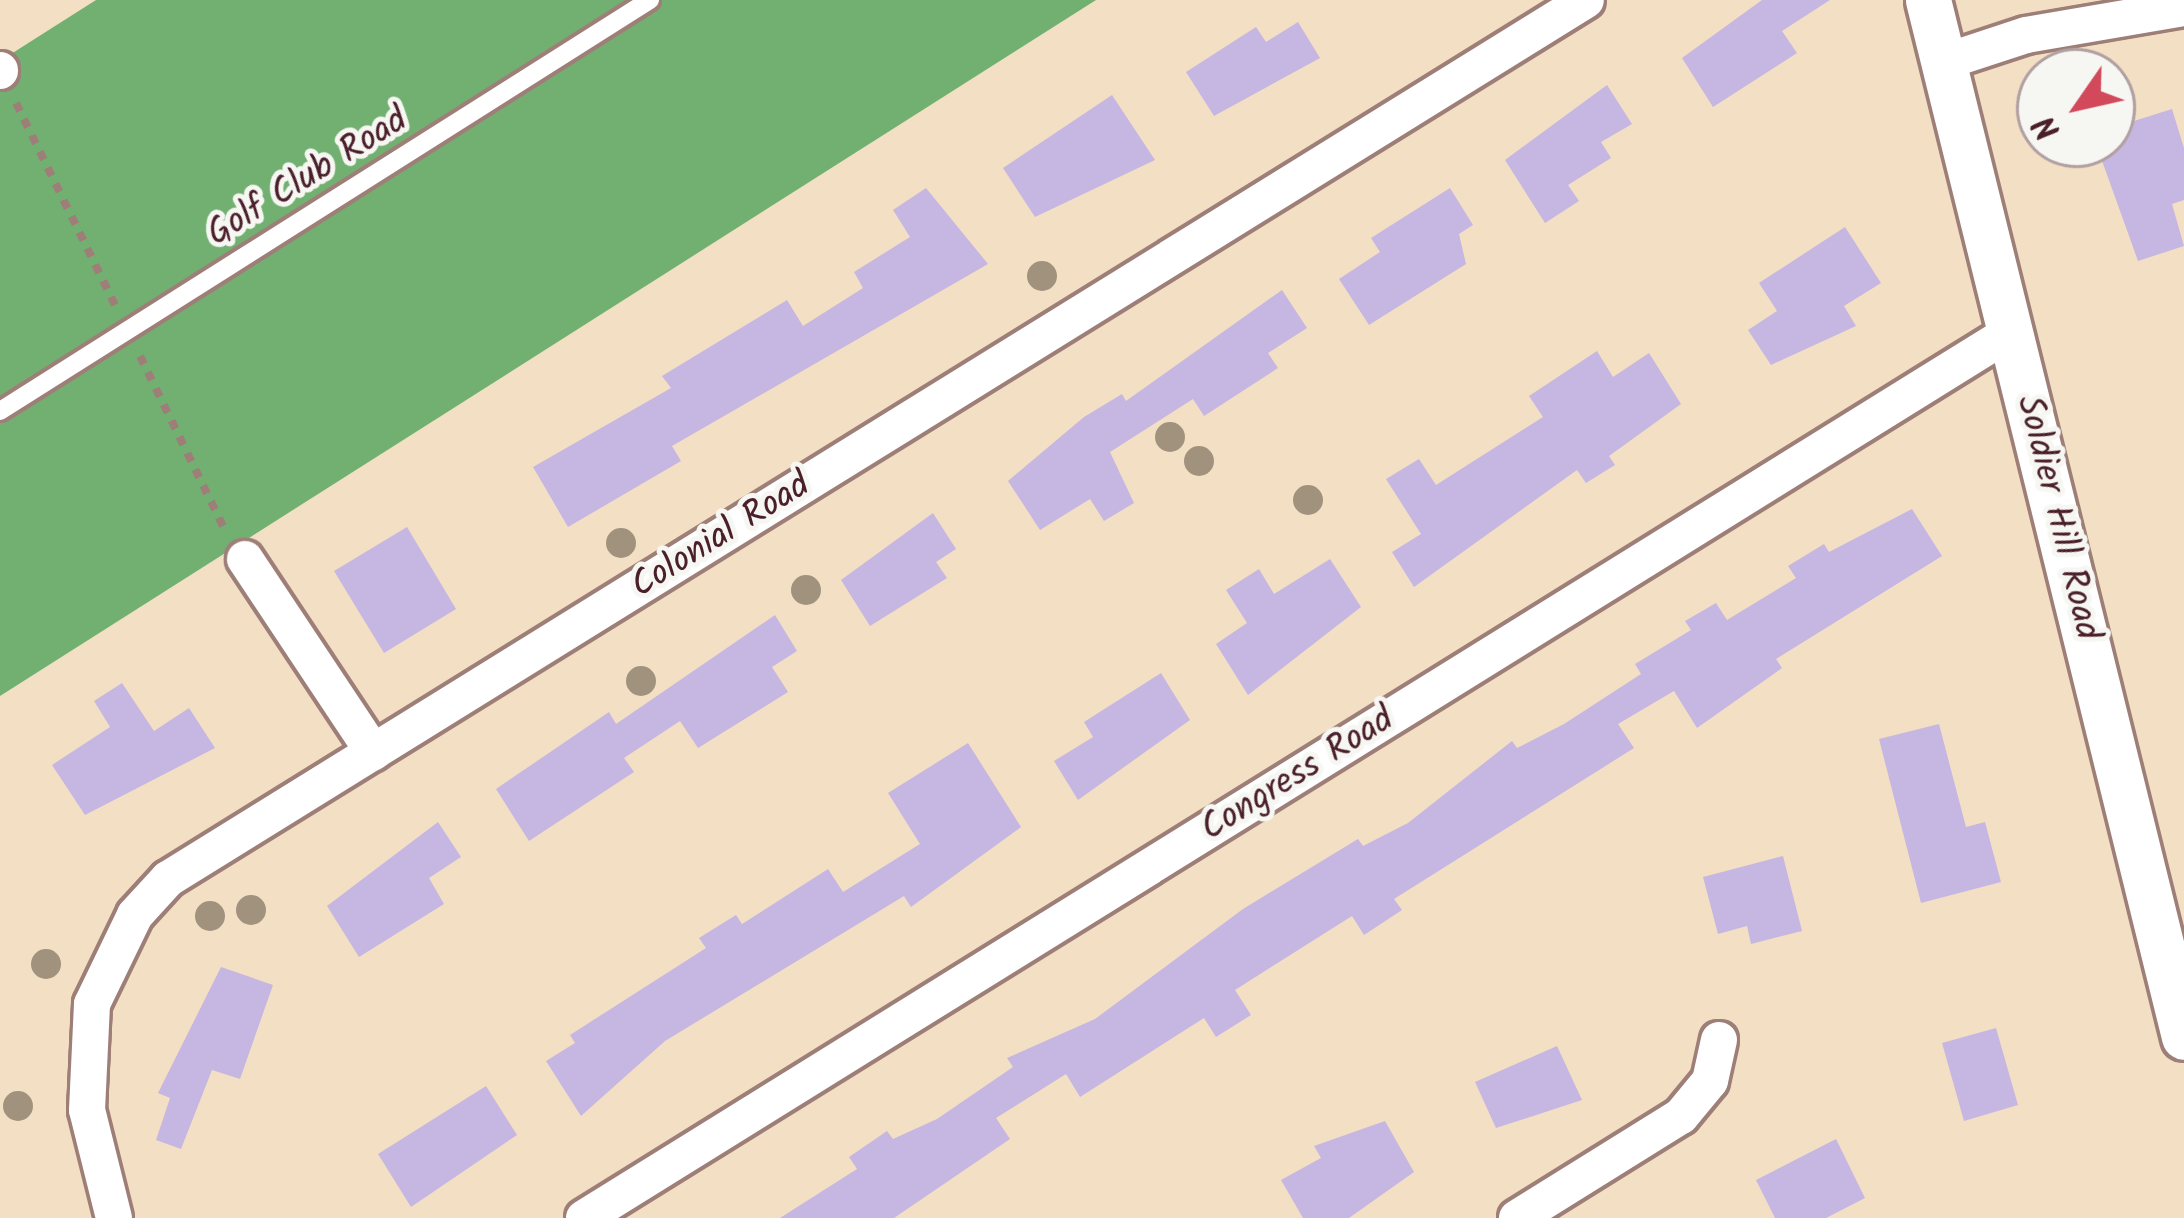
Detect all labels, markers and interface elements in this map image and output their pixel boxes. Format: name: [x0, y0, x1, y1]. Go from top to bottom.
north arrow: [2016, 48, 2136, 168]
street label: Golf Club Road: [200, 99, 416, 257]
text: N: [2020, 103, 2076, 150]
street label: Soldier Hill Road: [2006, 391, 2108, 645]
street label: Colonial Road: [623, 464, 819, 608]
street label: Congress Road: [1193, 699, 1403, 851]

